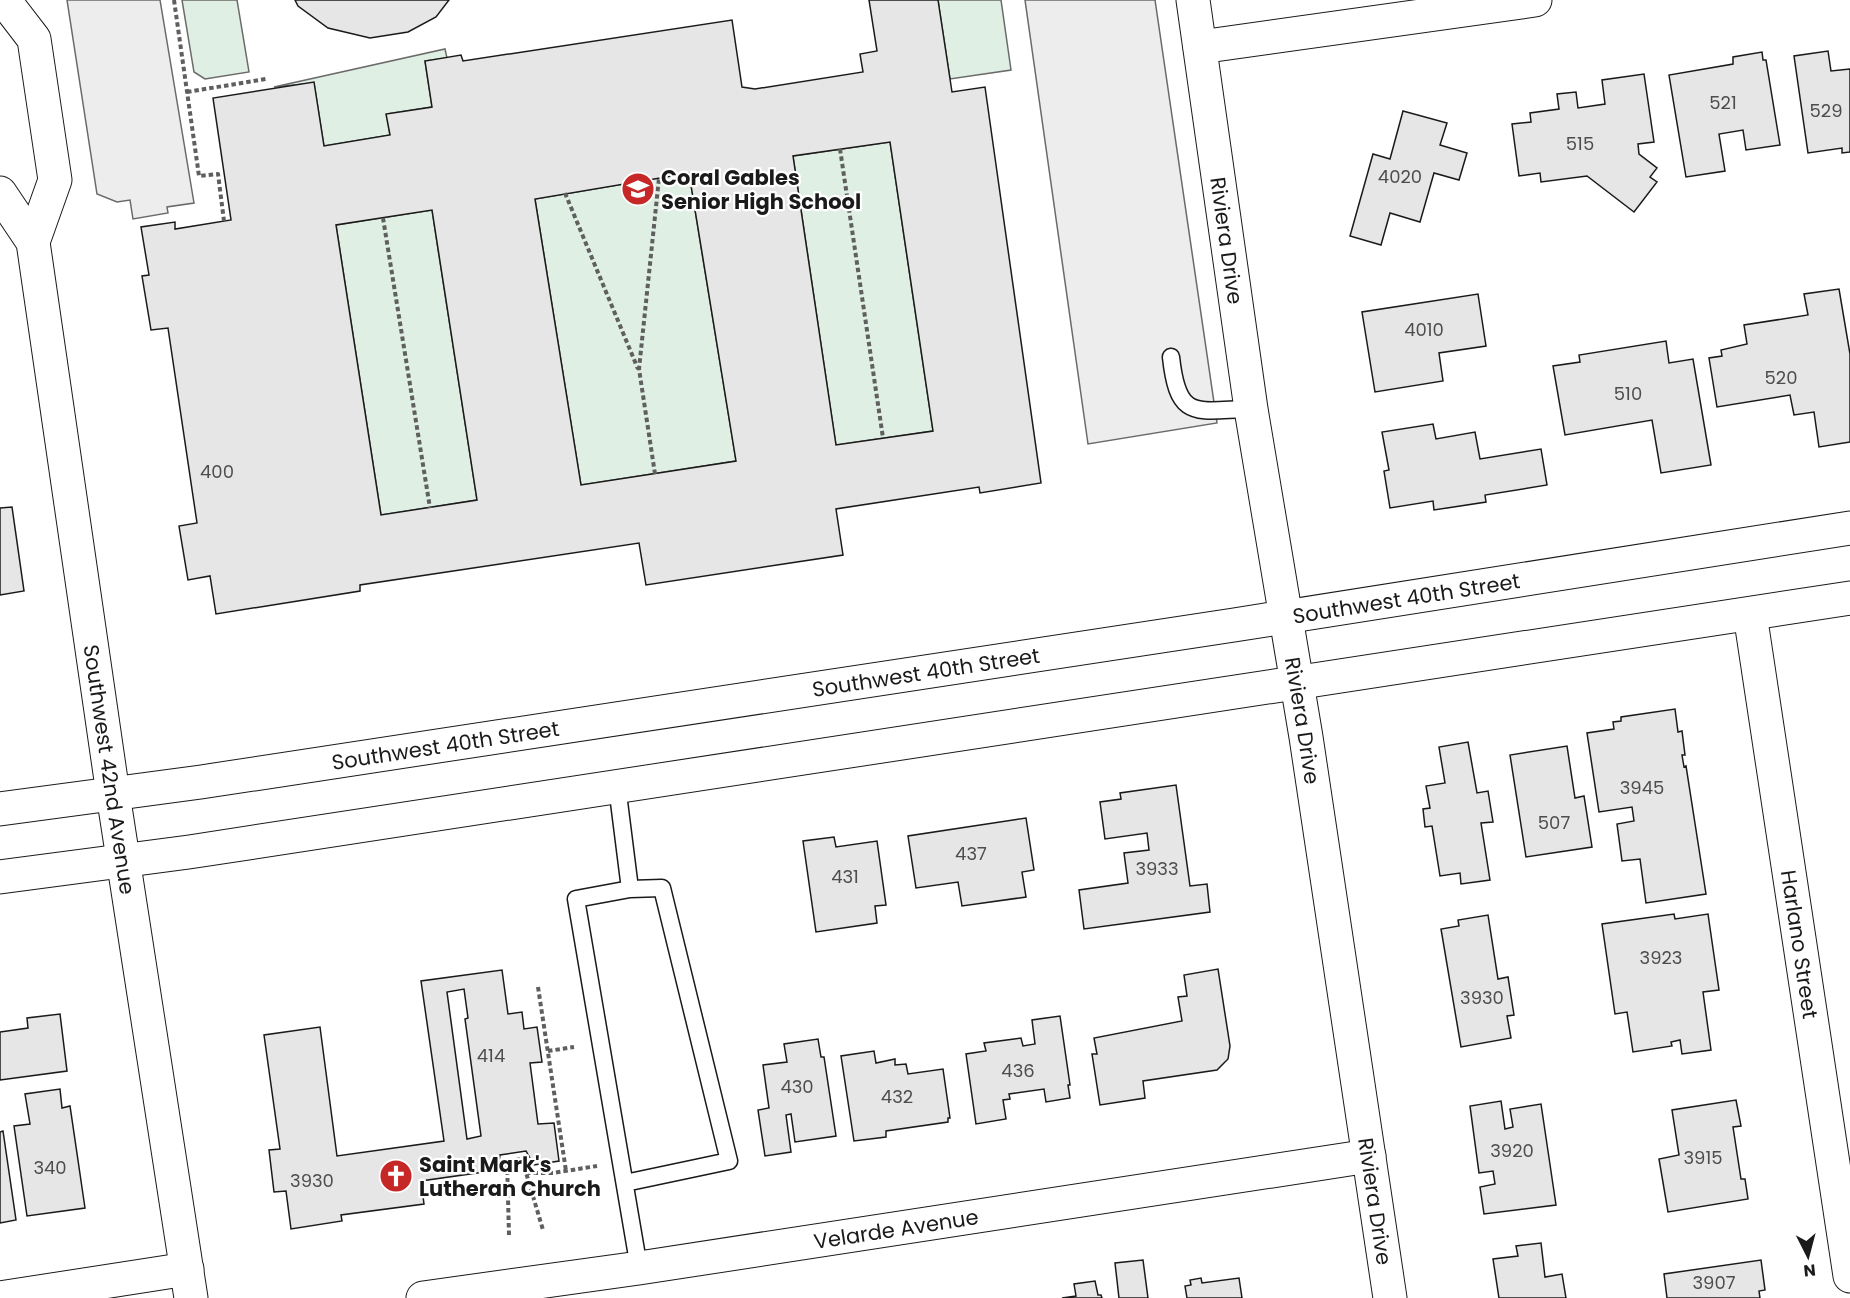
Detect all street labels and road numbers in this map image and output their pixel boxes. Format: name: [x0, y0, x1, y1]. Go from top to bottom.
street label: Riviera Drive: [1204, 175, 1250, 306]
street label: Southwest 40th Street: [1291, 566, 1522, 630]
street label: Southwest 40th Street: [810, 640, 1042, 703]
street label: Southwest 42nd Avenue: [77, 642, 143, 896]
street label: Riviera Drive: [1278, 655, 1327, 786]
street label: Southwest 40th Street: [330, 713, 561, 776]
street label: Harlano Street: [1774, 868, 1825, 1021]
street label: Riviera Drive: [1352, 1136, 1399, 1267]
street label: Velarde Avenue: [812, 1202, 980, 1256]

